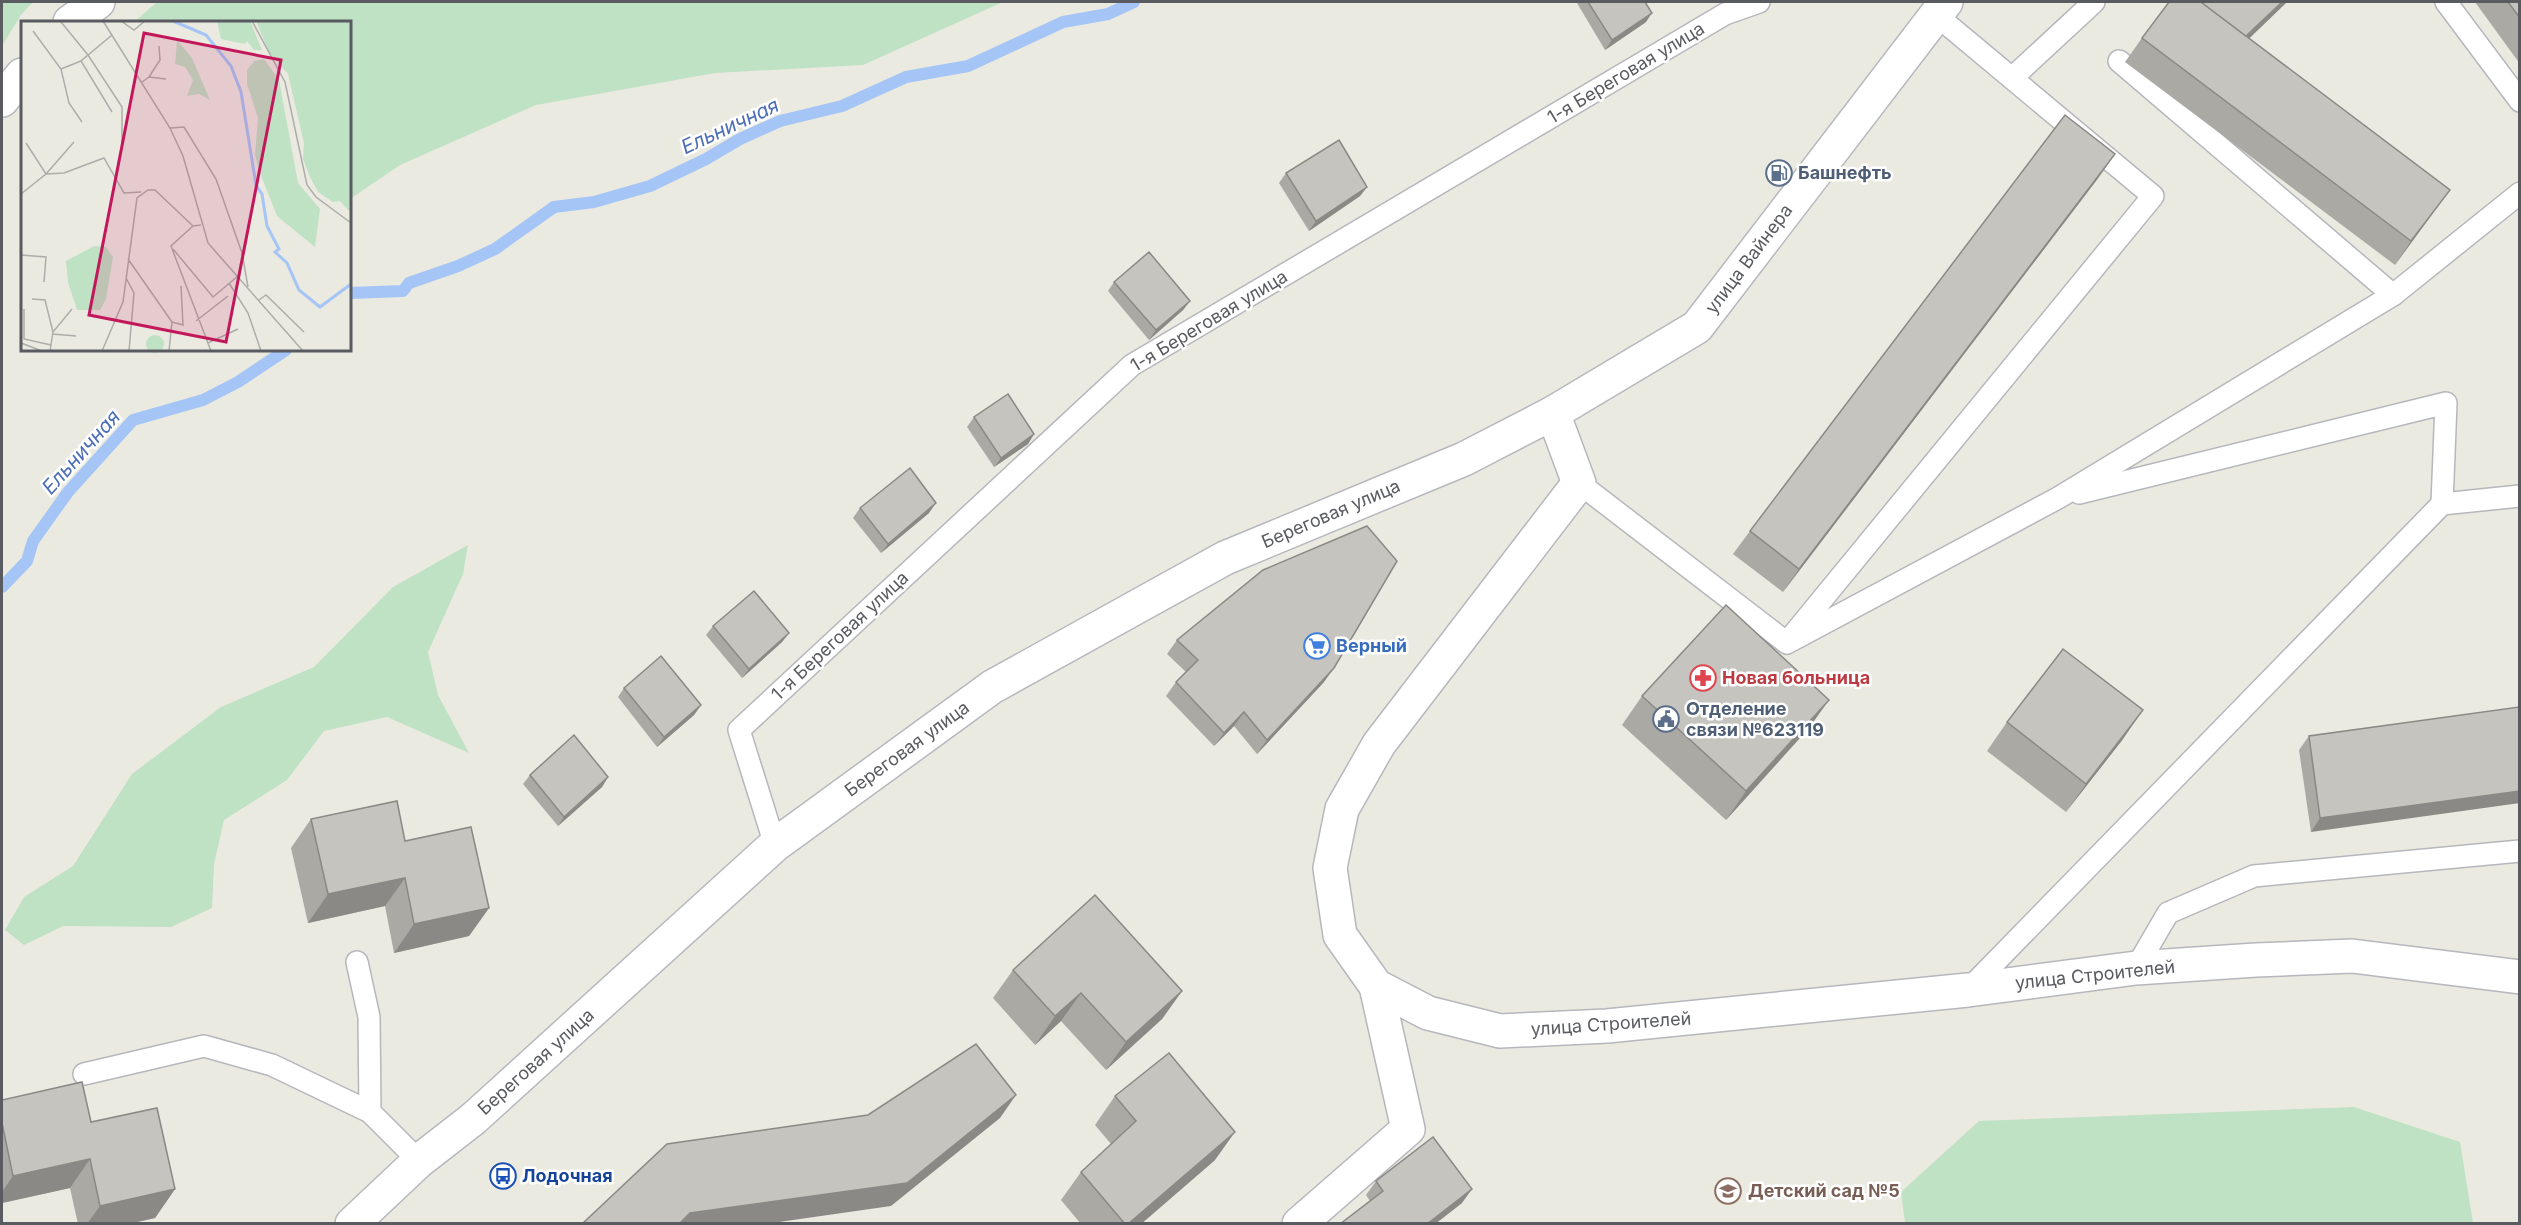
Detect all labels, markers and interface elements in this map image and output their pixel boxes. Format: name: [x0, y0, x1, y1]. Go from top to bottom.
street label: 1-я Береговая улица: [1544, 17, 1708, 128]
inset map: [21, 21, 351, 351]
water label: Ельничная: [677, 93, 783, 159]
fuel station icon: Башнефть: [1764, 158, 1794, 188]
place label: Башнефть: [1798, 162, 1892, 183]
street label: улица Вайнера: [1701, 200, 1796, 317]
street label: 1-я Береговая улица: [1127, 265, 1291, 376]
water label: Ельничная: [37, 405, 125, 499]
street label: Береговая улица: [1258, 475, 1403, 552]
street label: 1-я Береговая улица: [767, 567, 912, 704]
supermarket icon: Верный: [1302, 631, 1332, 661]
place label: Верный: [1336, 635, 1407, 656]
pharmacy icon: Новая больница: [1688, 663, 1718, 693]
place label: Новая больница: [1722, 667, 1870, 688]
street label: Береговая улица: [840, 696, 973, 801]
place label: Отделение связи №623119: [1686, 698, 1824, 740]
public building icon: Отделение связи №623119: [1651, 704, 1681, 734]
street label: улица Строителей: [2014, 956, 2176, 993]
street label: Береговая улица: [473, 1004, 598, 1119]
street label: улица Строителей: [1530, 1007, 1692, 1040]
bus stop icon: Лодочная: [488, 1161, 518, 1191]
place label: Лодочная: [522, 1165, 613, 1186]
school or university icon: Детский сад №5: [1713, 1176, 1743, 1206]
place label: Детский сад №5: [1748, 1180, 1900, 1201]

